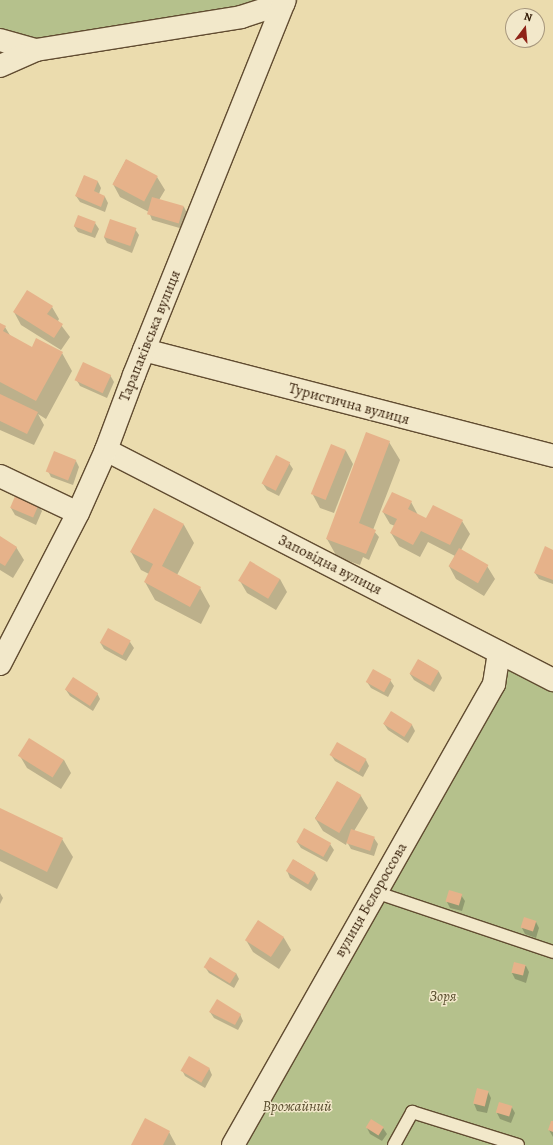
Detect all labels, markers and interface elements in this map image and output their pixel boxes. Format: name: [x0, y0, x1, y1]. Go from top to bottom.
north arrow: [505, 8, 545, 48]
text: N: [522, 9, 534, 25]
street label: Тарапаківська вулиця: [115, 268, 185, 404]
street label: Туристична вулиця: [287, 379, 411, 429]
street label: Заповідна вулиця: [275, 531, 385, 599]
street label: вулиця Бєлороссова: [331, 840, 411, 960]
park label: Зоря: [429, 988, 457, 1006]
park label: Врожайний: [262, 1098, 332, 1116]

